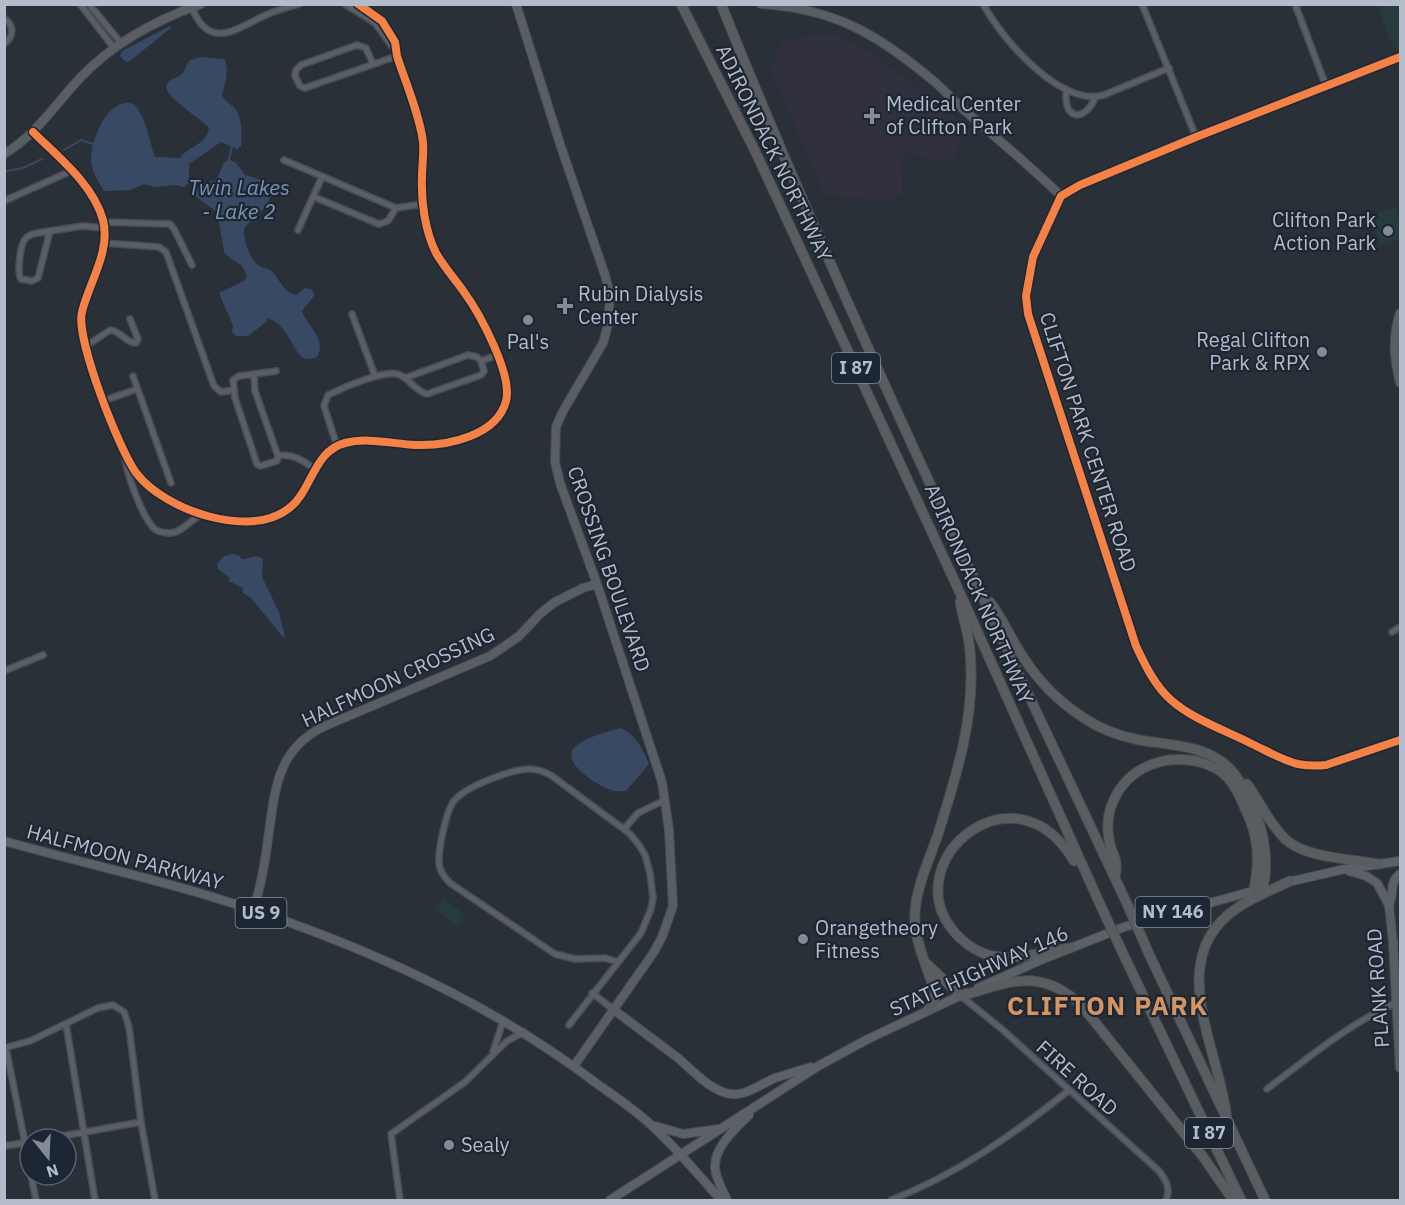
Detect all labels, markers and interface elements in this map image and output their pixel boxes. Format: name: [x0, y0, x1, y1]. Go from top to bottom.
street label: ADIRONDACK NORTHWAY: [710, 40, 839, 266]
place label: Medical Center of Clifton Park: [886, 90, 1021, 140]
marker: Medical Center of Clifton Park: [863, 107, 881, 125]
water label: Twin Lakes - Lake 2: [188, 173, 290, 225]
place label: Clifton Park Action Park: [1272, 206, 1376, 256]
marker: Clifton Park Action Park: [1381, 224, 1395, 238]
place label: Rubin Dialysis Center: [578, 280, 704, 330]
marker: Rubin Dialysis Center: [556, 297, 574, 315]
street label: CLIFTON PARK CENTER ROAD: [1034, 309, 1143, 575]
marker: Pal's: [521, 313, 535, 327]
place label: Regal Clifton Park & RPX: [1196, 326, 1310, 376]
place label: Pal's: [507, 328, 549, 355]
marker: Regal Clifton Park & RPX: [1315, 345, 1329, 359]
road number: I 87: [832, 353, 880, 383]
street label: CROSSING BOULEVARD: [562, 462, 657, 675]
street label: ADIRONDACK NORTHWAY: [919, 480, 1040, 708]
street label: HALFMOON CROSSING: [297, 620, 499, 733]
street label: HALFMOON PARKWAY: [24, 817, 226, 896]
road number: NY 146: [1136, 897, 1210, 927]
road number: US 9: [236, 898, 286, 928]
place label: Orangetheory Fitness: [815, 914, 938, 964]
street label: STATE HIGHWAY 146: [885, 919, 1072, 1022]
street label: PLANK ROAD: [1360, 927, 1395, 1049]
marker: Orangetheory Fitness: [796, 932, 810, 946]
district label: CLIFTON PARK: [1007, 988, 1209, 1022]
street label: FIRE ROAD: [1031, 1034, 1124, 1121]
road number: I 87: [1185, 1118, 1233, 1148]
north arrow: [18, 1127, 78, 1187]
place label: Sealy: [461, 1131, 510, 1158]
marker: Sealy: [442, 1138, 456, 1152]
text: N: [44, 1160, 61, 1183]

